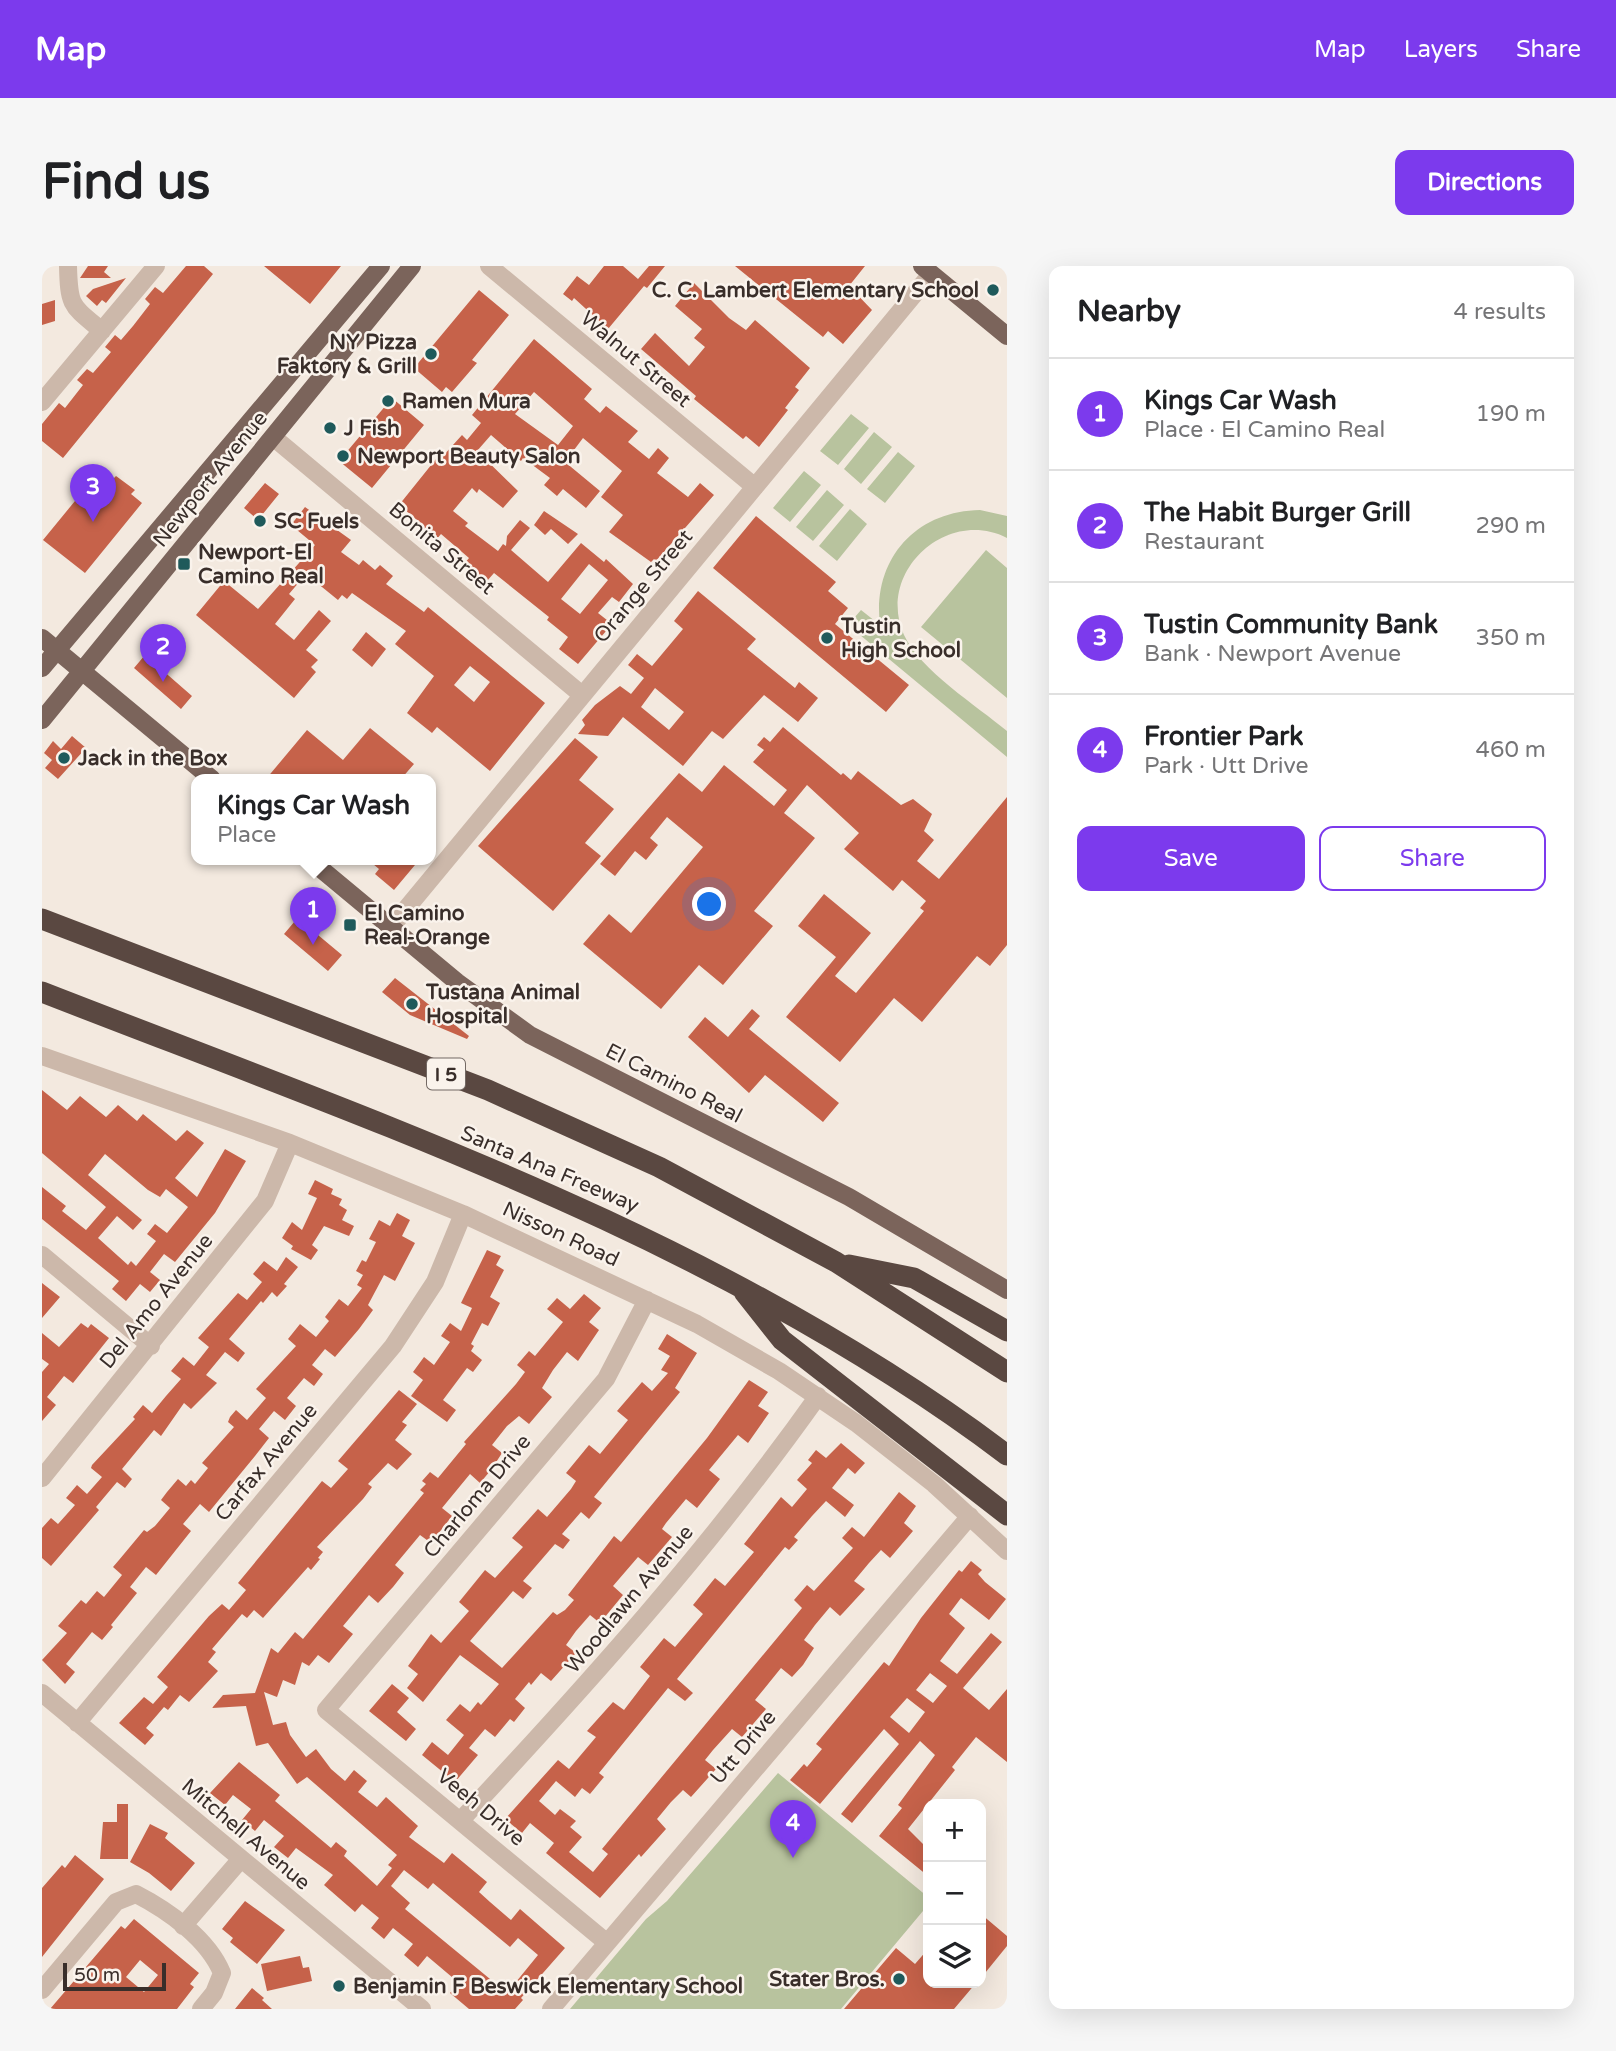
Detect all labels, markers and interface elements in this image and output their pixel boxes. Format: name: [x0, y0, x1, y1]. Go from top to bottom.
text: Map: [35, 30, 106, 69]
text: Map: [1314, 35, 1366, 64]
text: Layers: [1404, 35, 1478, 64]
text: Share: [1516, 35, 1581, 64]
button: Directions: [1395, 150, 1574, 215]
text: Find us: [42, 153, 210, 212]
place label: C. C. Lambert Elementary School: [652, 278, 979, 303]
marker: C. C. Lambert Elementary School: [985, 282, 1001, 298]
text: Nearby: [1077, 293, 1181, 330]
text: 4 results: [1453, 298, 1546, 326]
street label: Walnut Street: [575, 306, 696, 413]
place label: NY Pizza Faktory & Grill: [277, 330, 417, 379]
marker: NY Pizza Faktory & Grill: [423, 346, 439, 362]
text: Kings Car Wash: [1144, 385, 1337, 416]
place label: Ramen Mura: [402, 389, 531, 414]
marker: Ramen Mura: [380, 393, 396, 409]
text: 1: [1093, 400, 1107, 428]
text: 190 m: [1476, 400, 1546, 428]
street label: Newport Avenue: [148, 406, 273, 552]
place label: J Fish: [343, 416, 400, 441]
text: Place · El Camino Real: [1144, 416, 1385, 444]
marker: J Fish: [322, 420, 338, 436]
place label: Newport Beauty Salon: [357, 444, 581, 469]
marker: Newport Beauty Salon: [335, 448, 351, 464]
pin: 3: [70, 464, 116, 522]
street label: Bonita Street: [384, 497, 500, 600]
text: The Habit Burger Grill: [1144, 497, 1411, 528]
place label: SC Fuels: [274, 509, 359, 534]
text: 2: [1093, 512, 1107, 540]
text: 290 m: [1476, 512, 1546, 540]
marker: SC Fuels: [252, 513, 268, 529]
street label: Orange Street: [589, 525, 698, 648]
text: Restaurant: [1144, 528, 1264, 556]
place label: Newport-El Camino Real: [198, 540, 324, 589]
marker: Newport-El Camino Real: [176, 556, 192, 572]
text: Tustin Community Bank: [1144, 609, 1438, 640]
place label: Tustin High School: [840, 614, 961, 663]
pin: 2: [140, 624, 186, 682]
text: 3: [1093, 624, 1107, 652]
text: 350 m: [1476, 624, 1546, 652]
marker: Tustin High School: [819, 630, 835, 646]
text: Bank · Newport Avenue: [1144, 640, 1401, 668]
text: Frontier Park: [1144, 721, 1303, 752]
text: 4: [1093, 736, 1107, 764]
text: 460 m: [1476, 736, 1546, 764]
place label: Jack in the Box: [77, 746, 228, 771]
marker: Jack in the Box: [56, 750, 72, 766]
text: Park · Utt Drive: [1144, 752, 1308, 780]
popup: [191, 774, 436, 865]
text: Kings Car Wash: [217, 790, 410, 821]
text: Place: [217, 821, 276, 849]
button: Save: [1077, 826, 1305, 891]
button: Share: [1319, 826, 1546, 891]
pin: 1: [290, 887, 336, 945]
your location: [692, 887, 726, 921]
place label: El Camino Real-Orange: [364, 901, 490, 950]
marker: El Camino Real-Orange: [342, 917, 358, 933]
place label: Tustana Animal Hospital: [425, 980, 580, 1029]
marker: Tustana Animal Hospital: [404, 996, 420, 1012]
street label: El Camino Real: [601, 1038, 746, 1129]
road number: I 5: [427, 1058, 465, 1090]
street label: Santa Ana Freeway: [457, 1121, 643, 1218]
street label: Nisson Road: [498, 1197, 623, 1272]
street label: Del Amo Avenue: [94, 1229, 218, 1374]
street label: Carfax Avenue: [210, 1398, 323, 1526]
street label: Charloma Drive: [418, 1429, 536, 1563]
street label: Woodlawn Avenue: [560, 1520, 699, 1679]
street label: Utt Drive: [705, 1705, 782, 1789]
street label: Veeh Drive: [432, 1763, 530, 1851]
street label: Mitchell Avenue: [176, 1773, 315, 1895]
map controls: [923, 1799, 986, 1988]
button: +: [923, 1799, 986, 1862]
pin: 4: [770, 1800, 816, 1858]
button: −: [923, 1862, 986, 1925]
button: layers: [923, 1925, 986, 1988]
scale bar: [63, 1960, 166, 1992]
text: 50 m: [74, 1964, 120, 1986]
place label: Stater Bros.: [769, 1967, 885, 1992]
marker: Stater Bros.: [891, 1971, 907, 1987]
place label: Benjamin F Beswick Elementary School: [353, 1974, 743, 1999]
marker: Benjamin F Beswick Elementary School: [331, 1978, 347, 1994]

